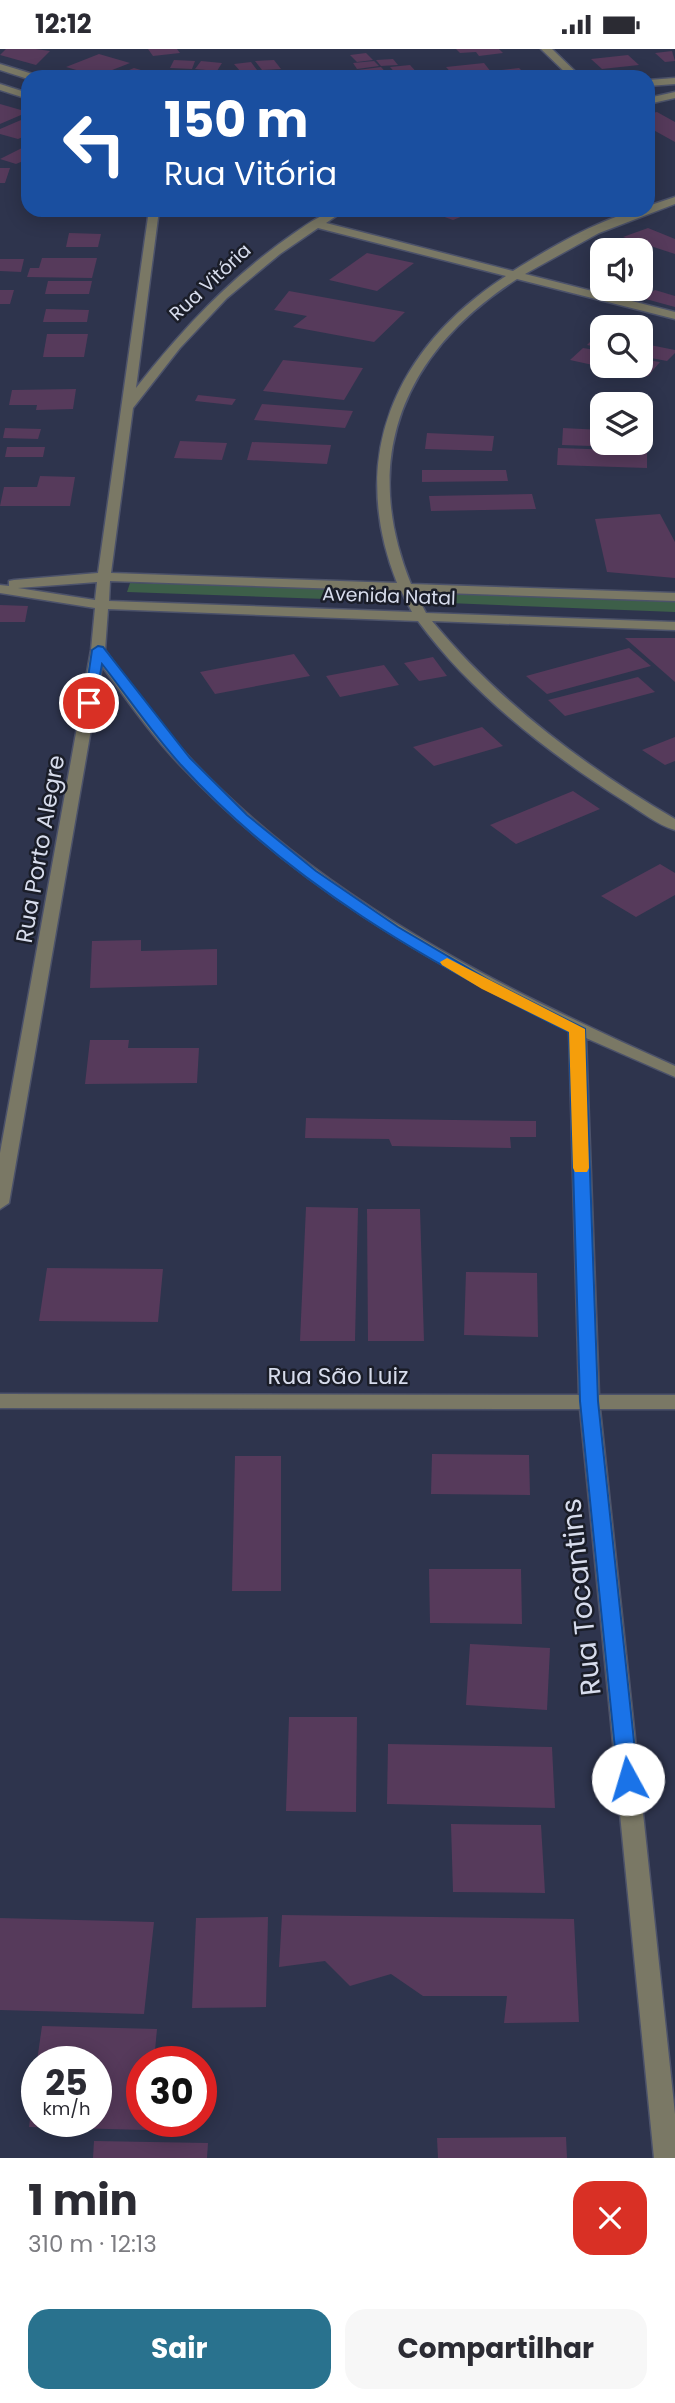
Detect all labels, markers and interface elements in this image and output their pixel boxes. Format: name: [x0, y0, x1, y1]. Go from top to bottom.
text: 12:12: [35, 6, 92, 42]
text: 150 m: [164, 86, 309, 154]
icon: left: [49, 98, 140, 189]
text: Rua Vitória: [164, 151, 337, 196]
street label: Rua Vitória: [163, 237, 257, 327]
map controls: [590, 238, 653, 455]
button: sound: [590, 238, 653, 301]
button: search: [590, 315, 653, 378]
button: layers: [590, 392, 653, 455]
street label: Avenida Natal: [322, 580, 456, 612]
pin: [59, 673, 119, 733]
icon: arrive: [70, 684, 108, 722]
street label: Rua Porto Alegre: [8, 753, 72, 945]
street label: Rua São Luiz: [267, 1360, 409, 1392]
street label: Rua Tocantins: [551, 1497, 611, 1697]
position arrow: [591, 1742, 665, 1816]
speed limit sign: 30: [126, 2046, 217, 2137]
text: 25: [45, 2058, 88, 2107]
text: km/h: [43, 2096, 90, 2121]
text: 1 min: [28, 2171, 138, 2230]
button: close: [573, 2181, 647, 2255]
text: 310 m · 12:13: [28, 2228, 157, 2260]
button: Sair: [28, 2309, 331, 2389]
button: Compartilhar: [345, 2309, 647, 2389]

